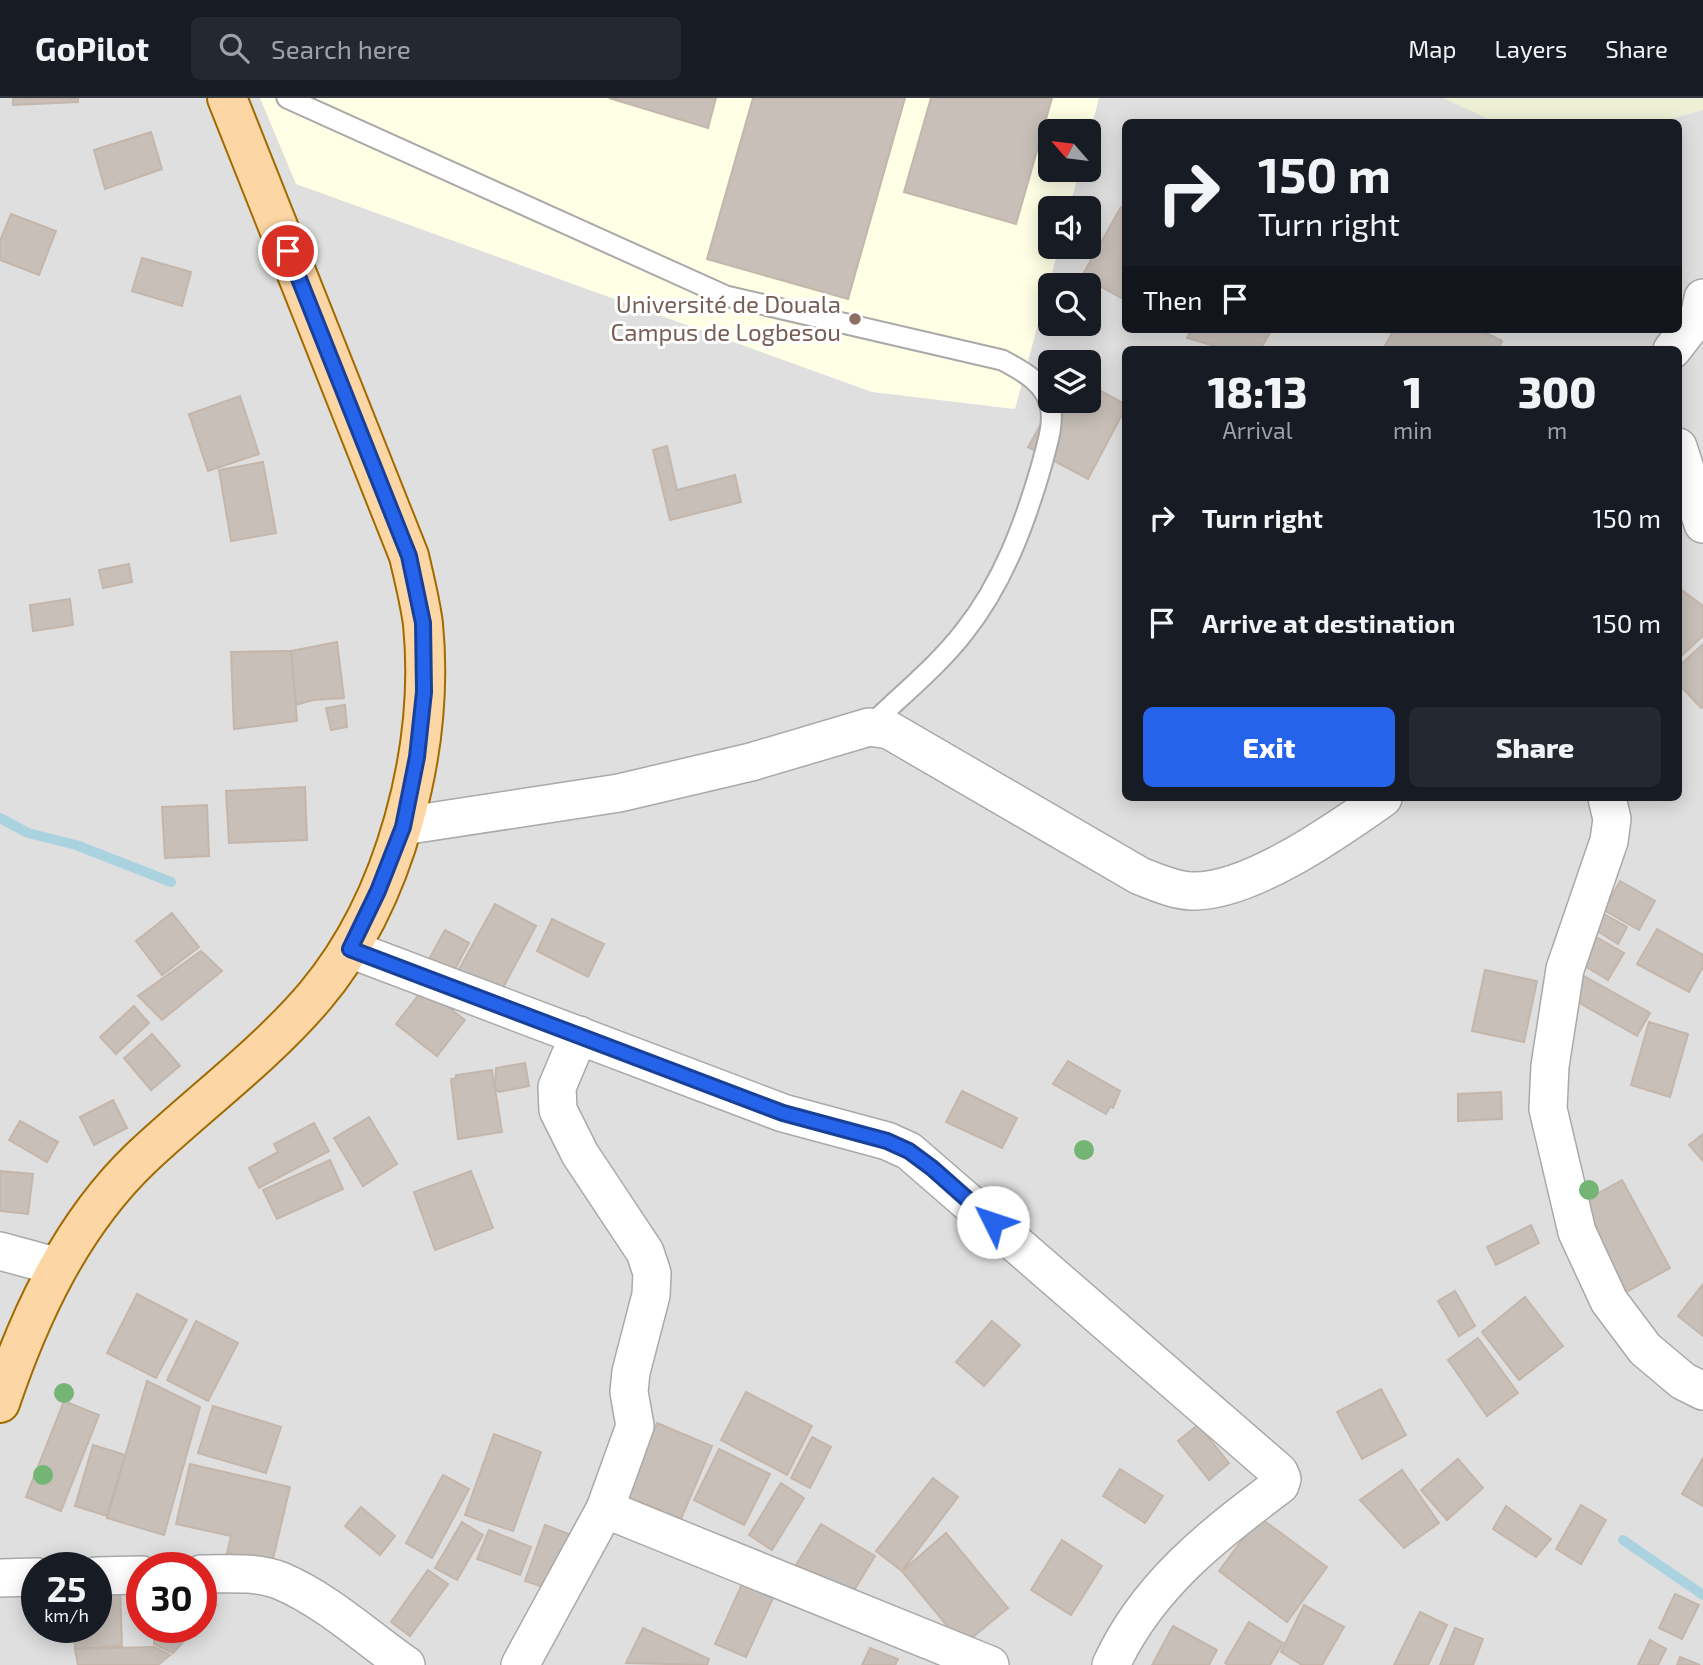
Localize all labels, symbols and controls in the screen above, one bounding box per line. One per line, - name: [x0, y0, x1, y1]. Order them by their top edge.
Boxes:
- search box: [191, 17, 681, 80]
- text: GoPilot: [35, 28, 149, 68]
- icon: search: [215, 29, 253, 67]
- text: Search here: [271, 33, 411, 64]
- text: Map: [1408, 34, 1456, 63]
- text: Layers: [1494, 34, 1567, 63]
- text: Share: [1605, 34, 1668, 63]
- north arrow: [1038, 119, 1101, 182]
- map controls: [1038, 119, 1101, 413]
- text: 150 m: [1258, 144, 1391, 203]
- icon: right: [1143, 147, 1234, 238]
- button: sound: [1038, 196, 1101, 259]
- text: Turn right: [1258, 204, 1400, 242]
- pin: [258, 221, 318, 281]
- icon: arrive: [269, 232, 307, 270]
- button: search: [1038, 273, 1101, 336]
- icon: arrive: [1216, 280, 1254, 318]
- text: Then: [1143, 284, 1202, 315]
- place label: Université de Douala Campus de Logbesou: [611, 289, 841, 346]
- marker: Université de Douala Campus de Logbesou: [847, 311, 863, 327]
- button: layers: [1038, 350, 1101, 413]
- text: 18:13: [1208, 366, 1307, 416]
- text: 1: [1403, 366, 1422, 416]
- text: 300: [1518, 366, 1596, 416]
- text: Arrival: [1223, 416, 1293, 444]
- text: min: [1393, 416, 1432, 444]
- text: m: [1547, 416, 1567, 444]
- icon: right: [1143, 499, 1181, 537]
- text: Turn right: [1202, 502, 1323, 533]
- text: 150 m: [1592, 502, 1661, 533]
- icon: arrive: [1143, 604, 1181, 642]
- text: Arrive at destination: [1202, 607, 1455, 638]
- text: 150 m: [1592, 607, 1661, 638]
- button: Exit: [1143, 707, 1395, 787]
- button: Share: [1409, 707, 1661, 787]
- position arrow: [956, 1185, 1030, 1259]
- speed limit sign: 30: [126, 1552, 217, 1643]
- text: 25: [47, 1567, 86, 1609]
- text: km/h: [44, 1604, 89, 1626]

